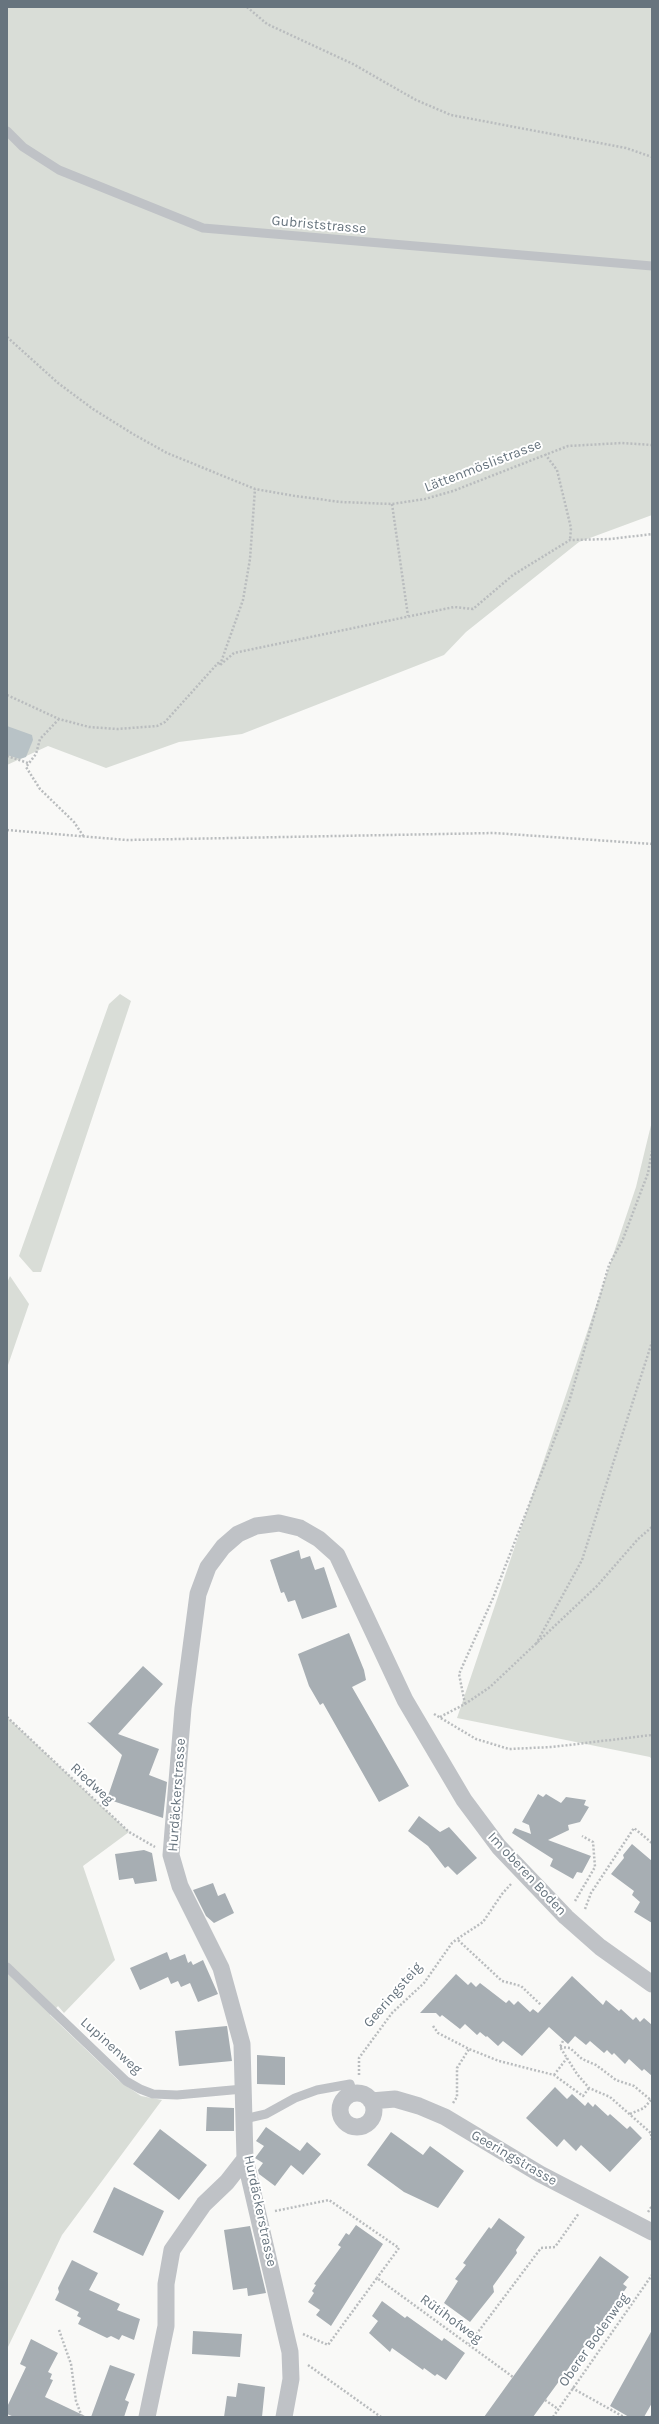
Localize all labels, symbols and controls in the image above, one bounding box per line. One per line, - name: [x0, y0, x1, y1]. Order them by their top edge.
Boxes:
- street label: Gubriststrasse: [271, 212, 367, 238]
- street label: Lättenmöslistrasse: [422, 436, 544, 496]
- street label: Hurdäckerstrasse: [165, 1738, 189, 1852]
- street label: Riedweg: [67, 1760, 117, 1808]
- street label: Im oberen Boden: [484, 1829, 570, 1919]
- street label: Geeringsteig: [360, 1959, 426, 2031]
- street label: Lupinenweg: [77, 2014, 145, 2078]
- street label: Geeringstrasse: [468, 2127, 560, 2189]
- street label: Hurdäckerstrasse: [240, 2154, 280, 2268]
- street label: Oberer Bodenweg: [555, 2290, 633, 2390]
- street label: Rütihofweg: [417, 2291, 485, 2347]

